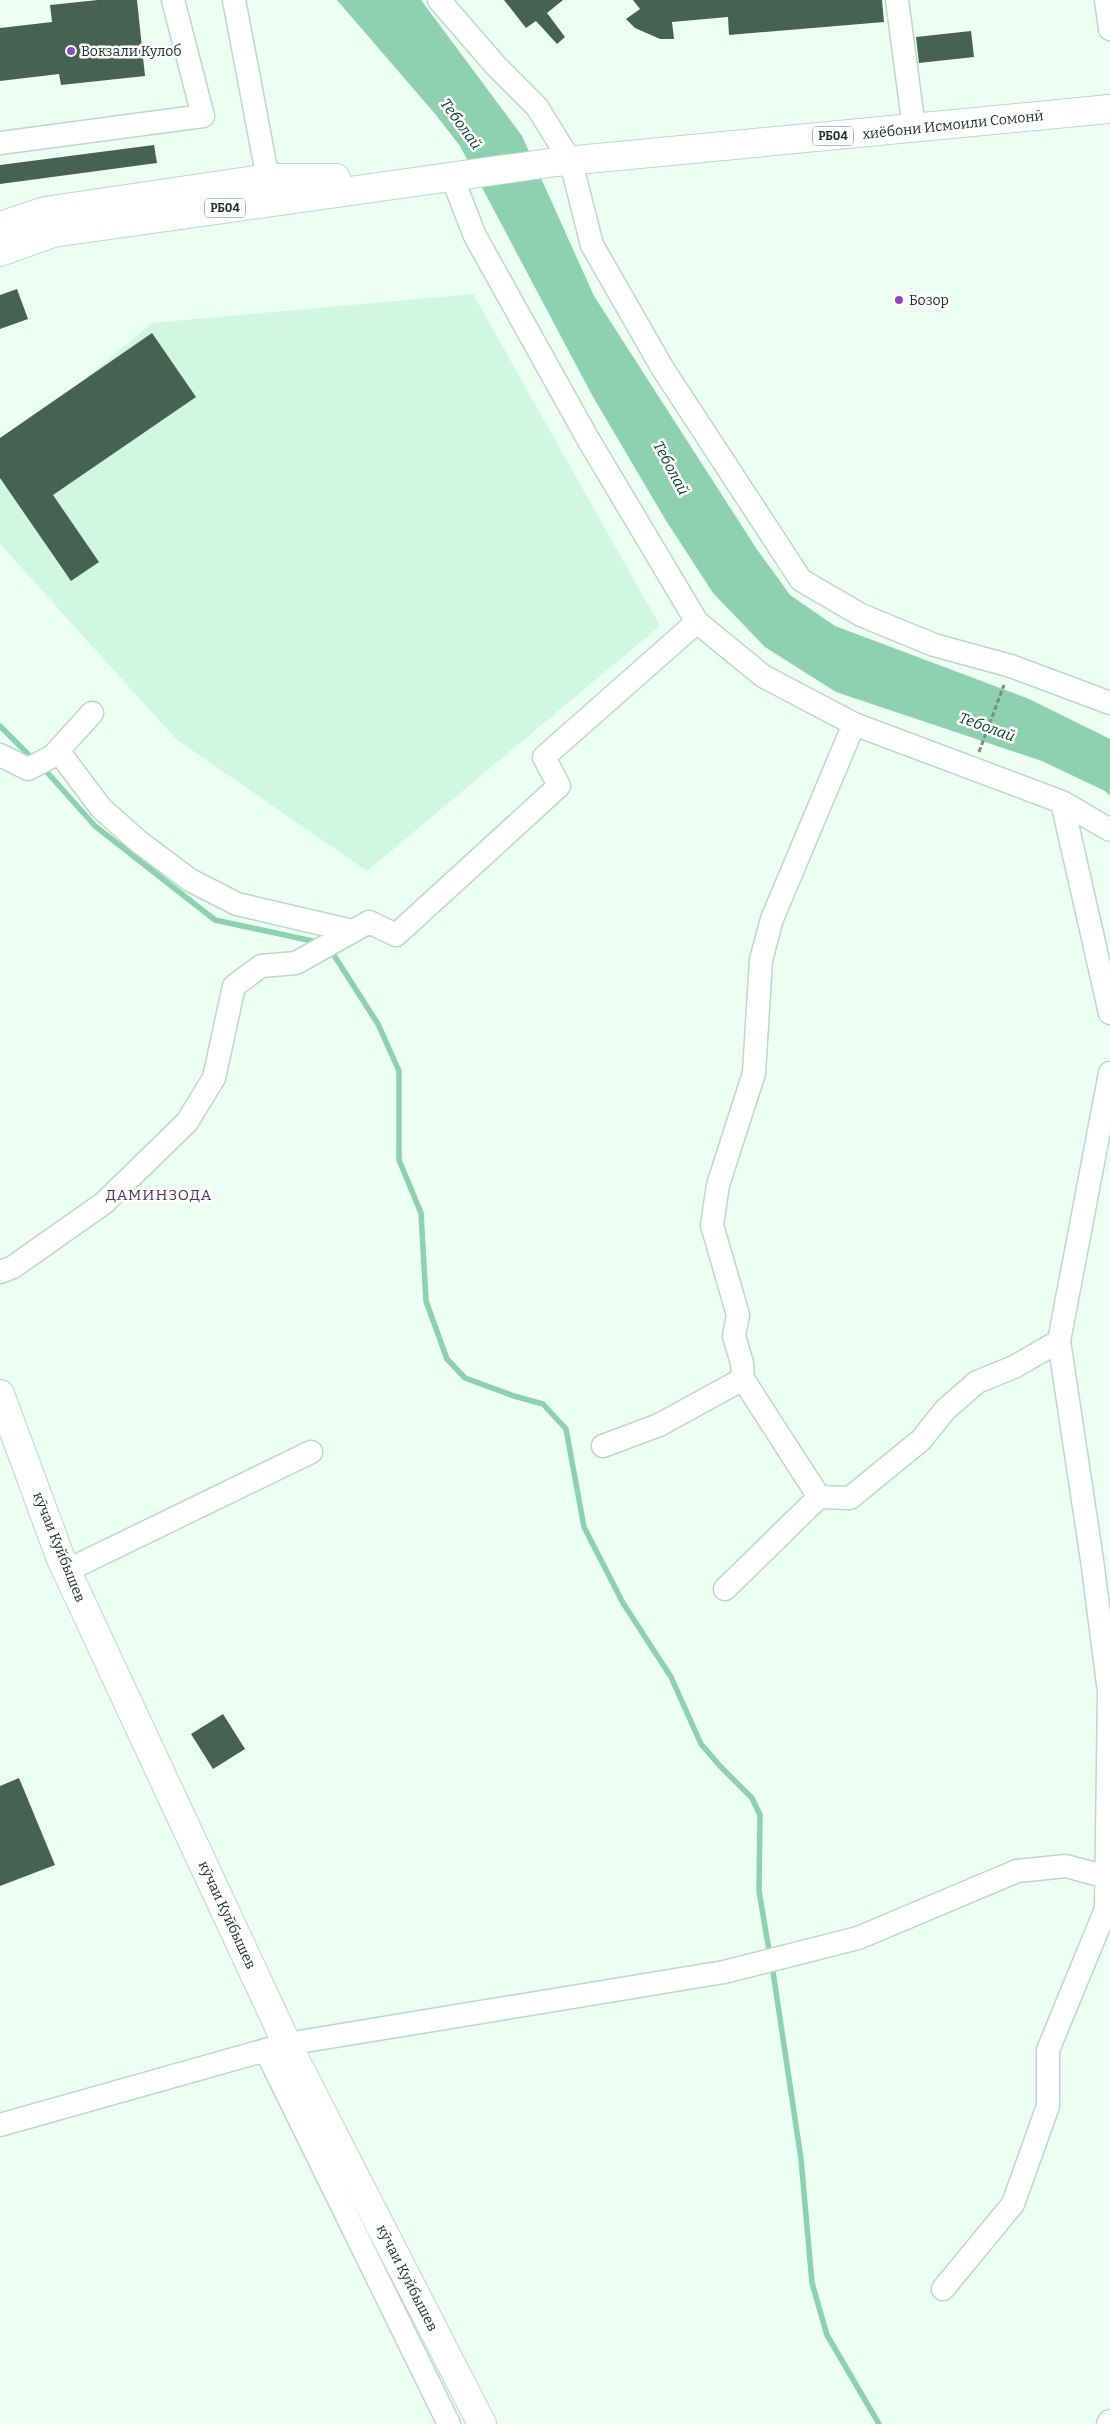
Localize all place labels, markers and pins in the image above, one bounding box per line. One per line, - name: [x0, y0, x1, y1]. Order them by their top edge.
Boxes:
- place label: Вокзали Кулоб: [81, 43, 182, 60]
- marker: Вокзали Кулоб: [65, 45, 77, 57]
- place label: Бозор: [909, 292, 949, 309]
- marker: Бозор: [893, 294, 905, 306]

